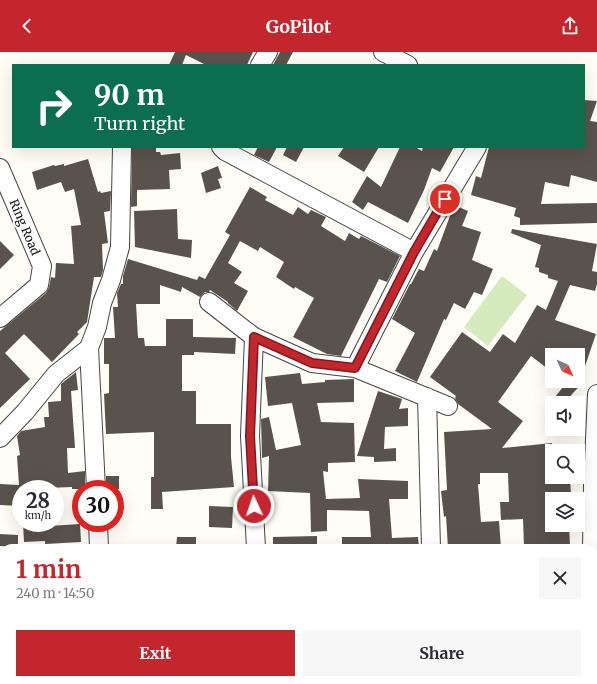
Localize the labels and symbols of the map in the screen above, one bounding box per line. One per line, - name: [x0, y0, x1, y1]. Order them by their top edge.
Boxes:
- pin: [428, 182, 462, 216]
- street label: Ring Road: [7, 197, 43, 257]
- north arrow: [545, 348, 585, 388]
- speed limit sign: 30: [72, 480, 124, 532]
- position arrow: [233, 485, 275, 527]

